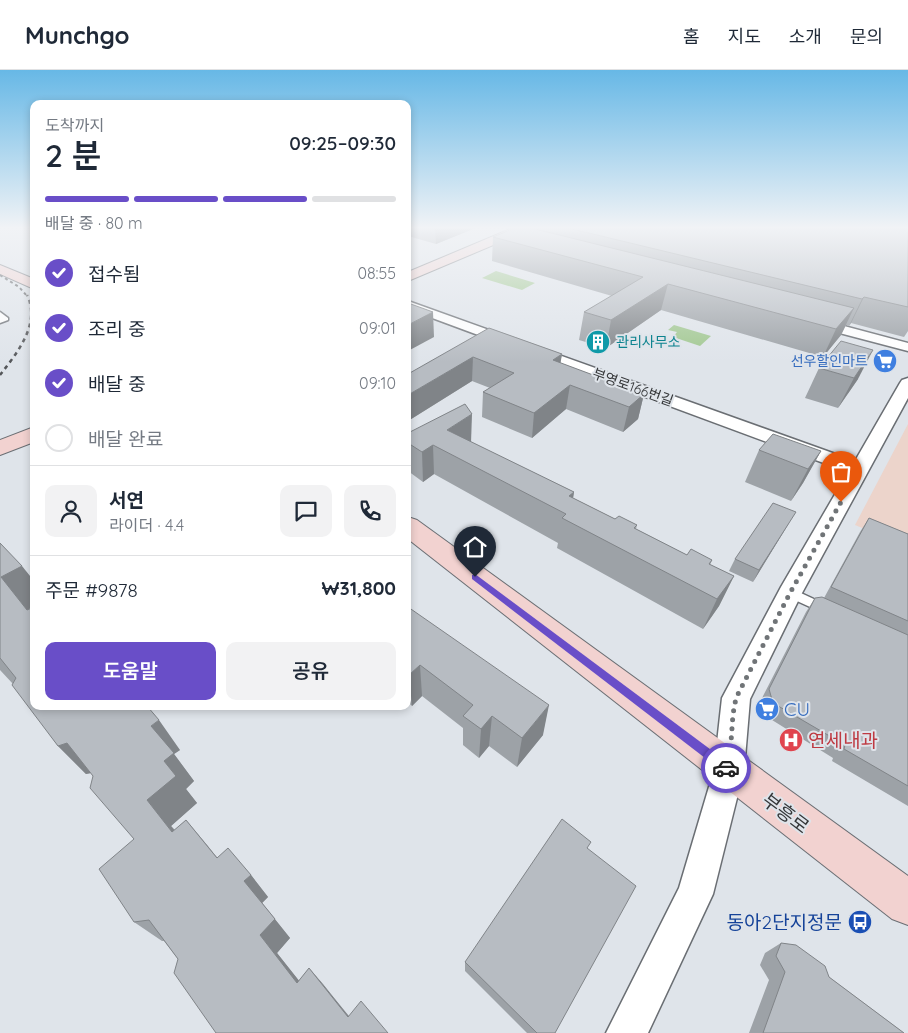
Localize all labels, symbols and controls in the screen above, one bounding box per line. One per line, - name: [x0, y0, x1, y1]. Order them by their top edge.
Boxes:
- text: Munchgo: [25, 20, 129, 50]
- text: 홈: [683, 25, 700, 48]
- text: 지도: [728, 25, 761, 48]
- text: 소개: [789, 25, 822, 48]
- text: 문의: [850, 25, 883, 48]
- text: 도착까지: [45, 115, 104, 135]
- text: 09:25–09:30: [289, 131, 396, 155]
- text: 2 분: [45, 135, 101, 175]
- text: 배달 중 · 80 m: [45, 213, 143, 233]
- icon: check: [45, 259, 73, 287]
- text: 접수됨: [88, 262, 140, 286]
- text: 08:55: [357, 263, 396, 283]
- icon: check: [45, 314, 73, 342]
- text: 조리 중: [88, 317, 146, 341]
- text: 09:01: [359, 318, 396, 338]
- building icon: 관리사무소: [585, 329, 611, 355]
- place label: 관리사무소: [616, 333, 681, 351]
- supermarket icon: 선우할인마트: [872, 348, 898, 374]
- place label: 선우할인마트: [791, 352, 868, 370]
- street label: 부영로166번길: [590, 364, 676, 410]
- icon: check: [45, 369, 73, 397]
- text: 배달 중: [88, 372, 146, 396]
- text: 09:10: [359, 373, 396, 393]
- text: 배달 완료: [88, 427, 163, 451]
- pin: [820, 451, 862, 502]
- icon: bag: [827, 458, 855, 486]
- button: person: [45, 485, 97, 537]
- button: chat: [280, 485, 332, 537]
- button: phone: [344, 485, 396, 537]
- text: 서연: [109, 488, 144, 512]
- text: 라이더 · 4.4: [109, 515, 184, 535]
- pin: [454, 526, 496, 577]
- icon: home: [461, 533, 489, 561]
- text: ₩31,800: [322, 576, 396, 600]
- text: 주문 #9878: [45, 578, 138, 602]
- button: 도움말: [45, 642, 216, 700]
- button: 공유: [226, 642, 396, 700]
- supermarket icon: CU: [754, 696, 780, 722]
- place label: CU: [784, 697, 810, 721]
- hospital icon: 연세내과: [778, 727, 804, 753]
- place label: 연세내과: [808, 728, 878, 752]
- courier: [701, 743, 751, 793]
- icon: car: [712, 754, 740, 782]
- street label: 부흥로: [758, 788, 814, 838]
- bus stop icon: 동아2단지정문: [847, 909, 873, 935]
- place label: 동아2단지정문: [727, 910, 842, 934]

